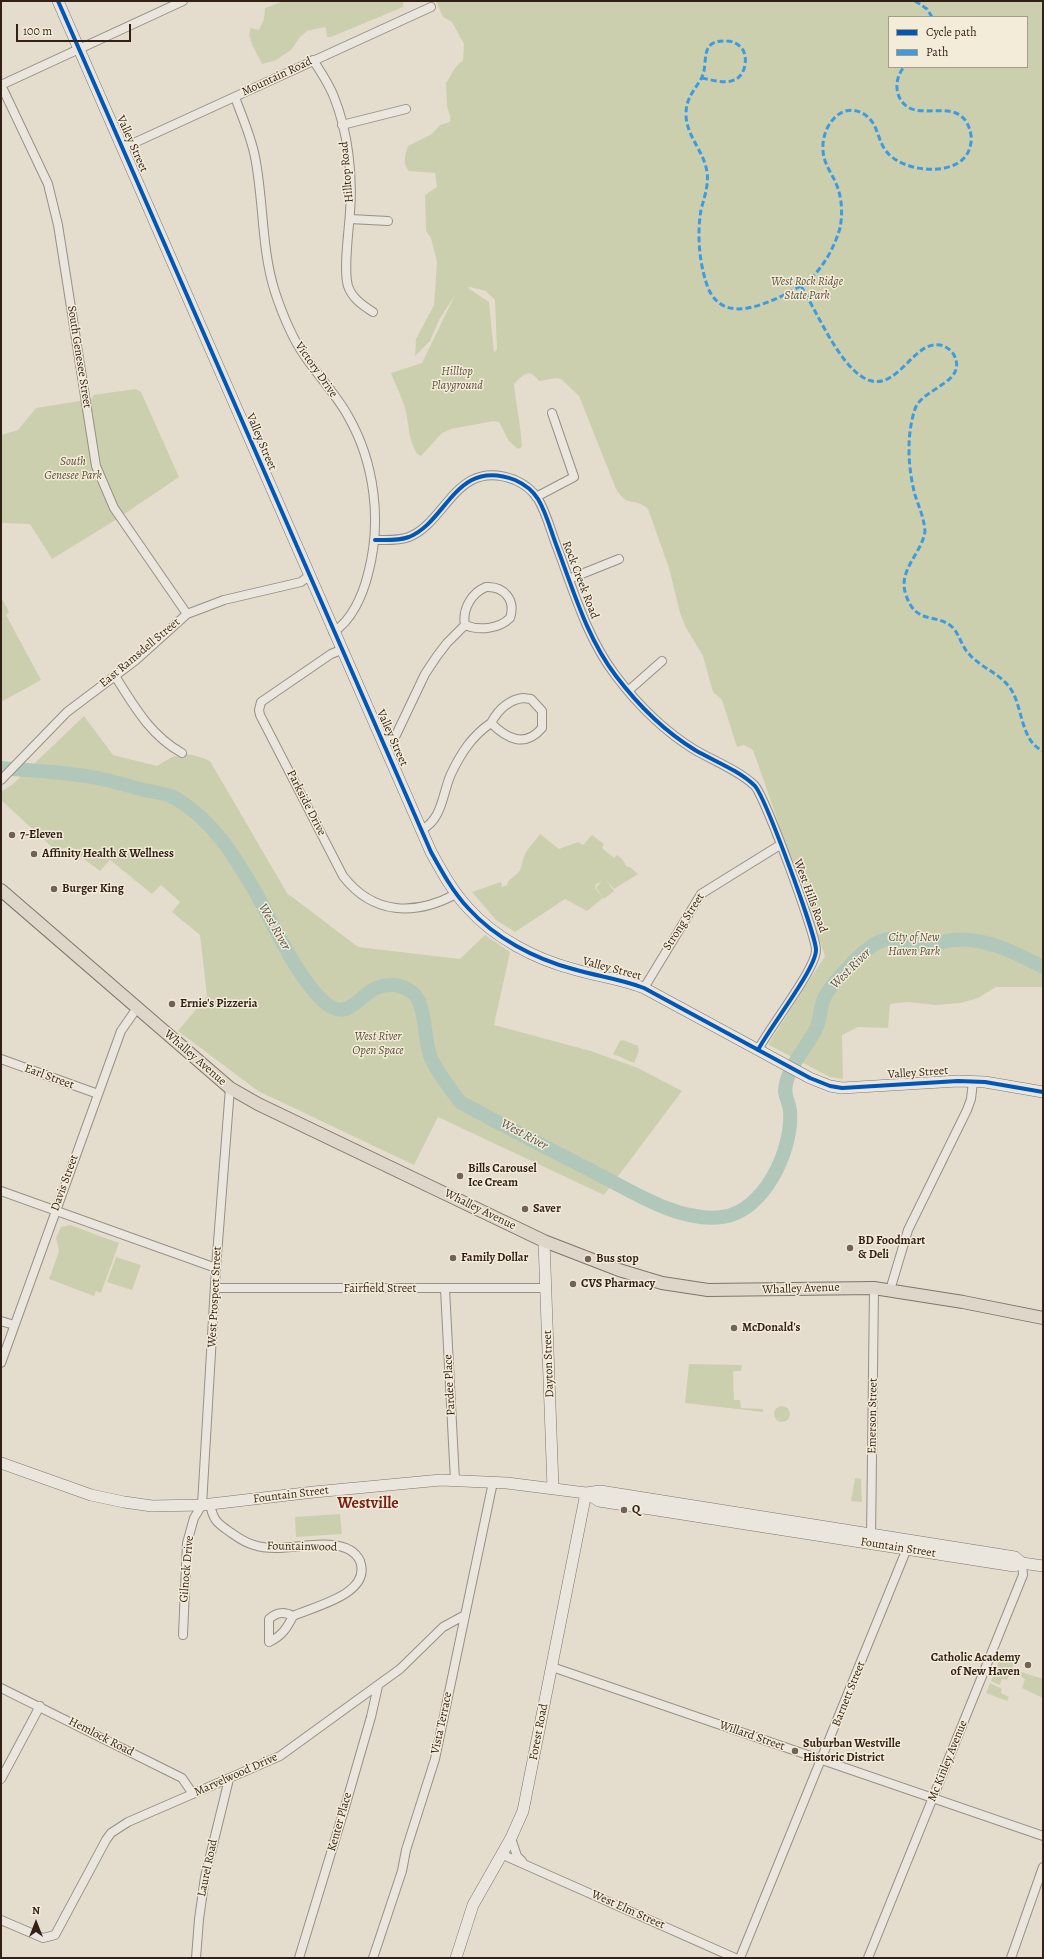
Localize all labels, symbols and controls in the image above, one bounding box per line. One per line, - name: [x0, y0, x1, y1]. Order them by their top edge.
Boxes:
- scale bar: [18, 16, 133, 42]
- legend: [888, 16, 1028, 68]
- text: 100 m: [23, 23, 52, 39]
- text: Cycle path: [926, 24, 977, 40]
- text: Path: [926, 44, 948, 60]
- street label: Mountain Road: [240, 54, 314, 100]
- street label: Valley Street: [113, 113, 151, 175]
- street label: Hilltop Road: [337, 141, 357, 203]
- park label: West Rock Ridge State Park: [771, 275, 843, 303]
- street label: South Genesee Street: [64, 305, 94, 409]
- street label: Victory Drive: [292, 339, 340, 401]
- park label: Hilltop Playground: [431, 365, 483, 393]
- street label: Valley Street: [243, 411, 279, 473]
- park label: South Genesee Park: [44, 455, 102, 483]
- street label: Rock Creek Road: [559, 539, 601, 621]
- street label: East Ramsdell Street: [97, 615, 183, 691]
- street label: Valley Street: [373, 707, 411, 769]
- street label: Parkside Drive: [283, 768, 329, 838]
- place label: 7-Eleven: [20, 828, 63, 842]
- marker: 7-Eleven: [7, 830, 17, 840]
- place label: Affinity Health & Wellness: [42, 847, 174, 861]
- marker: Affinity Health & Wellness: [29, 849, 39, 859]
- street label: West Hills Road: [790, 857, 830, 935]
- place label: Burger King: [62, 882, 124, 896]
- marker: Burger King: [49, 884, 59, 894]
- street label: Strong Street: [660, 891, 708, 953]
- water label: West River: [255, 901, 293, 953]
- park label: City of New Haven Park: [888, 931, 940, 959]
- water label: West River: [827, 945, 875, 993]
- street label: Valley Street: [581, 954, 643, 984]
- place label: Ernie's Pizzeria: [180, 997, 257, 1011]
- marker: Ernie's Pizzeria: [167, 999, 177, 1009]
- street label: Whalley Avenue: [161, 1027, 229, 1089]
- park label: West River Open Space: [352, 1030, 404, 1058]
- street label: Earl Street: [22, 1061, 76, 1093]
- street label: Valley Street: [887, 1064, 949, 1082]
- water label: West River: [498, 1116, 550, 1154]
- street label: Davis Street: [48, 1153, 82, 1213]
- place label: Bills Carousel Ice Cream: [468, 1162, 537, 1190]
- marker: Bills Carousel Ice Cream: [455, 1171, 465, 1181]
- street label: Whalley Avenue: [442, 1186, 518, 1234]
- place label: Saver: [533, 1202, 561, 1216]
- marker: Saver: [520, 1204, 530, 1214]
- place label: BD Foodmart & Deli: [858, 1234, 925, 1262]
- marker: BD Foodmart & Deli: [845, 1243, 855, 1253]
- street label: West Prospect Street: [205, 1246, 225, 1348]
- place label: Family Dollar: [461, 1251, 529, 1265]
- place label: Bus stop: [596, 1252, 639, 1266]
- marker: Family Dollar: [448, 1253, 458, 1263]
- marker: Bus stop: [583, 1254, 593, 1264]
- place label: CVS Pharmacy: [581, 1277, 655, 1291]
- marker: CVS Pharmacy: [568, 1279, 578, 1289]
- street label: Whalley Avenue: [762, 1280, 840, 1298]
- street label: Fairfield Street: [344, 1282, 416, 1296]
- place label: McDonald's: [742, 1321, 800, 1335]
- marker: McDonald's: [729, 1323, 739, 1333]
- street label: Dayton Street: [541, 1330, 557, 1398]
- street label: Pardee Place: [441, 1354, 459, 1416]
- street label: Emerson Street: [865, 1378, 881, 1454]
- street label: Fountain Street: [252, 1483, 330, 1507]
- district label: Westville: [337, 1494, 399, 1514]
- place label: Q: [632, 1503, 640, 1517]
- marker: Q: [619, 1505, 629, 1515]
- street label: Gilnock Drive: [177, 1535, 197, 1603]
- street label: Fountain Street: [859, 1535, 937, 1561]
- street label: Fountainwood: [267, 1539, 337, 1555]
- place label: Catholic Academy of New Haven: [931, 1651, 1020, 1679]
- street label: Barnett Street: [829, 1659, 869, 1729]
- marker: Catholic Academy of New Haven: [1023, 1660, 1033, 1670]
- street label: Vista Terrace: [428, 1691, 456, 1755]
- street label: Forest Road: [526, 1702, 552, 1762]
- street label: Hemlock Road: [66, 1714, 136, 1760]
- street label: Willard Street: [717, 1718, 787, 1754]
- street label: Mc Kinley Avenue: [925, 1718, 971, 1804]
- place label: Suburban Westville Historic District: [803, 1737, 900, 1765]
- marker: Suburban Westville Historic District: [790, 1746, 800, 1756]
- street label: Marvelwood Drive: [192, 1750, 280, 1800]
- street label: Kenter Place: [325, 1791, 355, 1853]
- street label: Laurel Road: [195, 1838, 221, 1898]
- street label: West Elm Street: [589, 1887, 667, 1933]
- north arrow: [16, 1903, 56, 1943]
- text: N: [32, 1903, 40, 1918]

